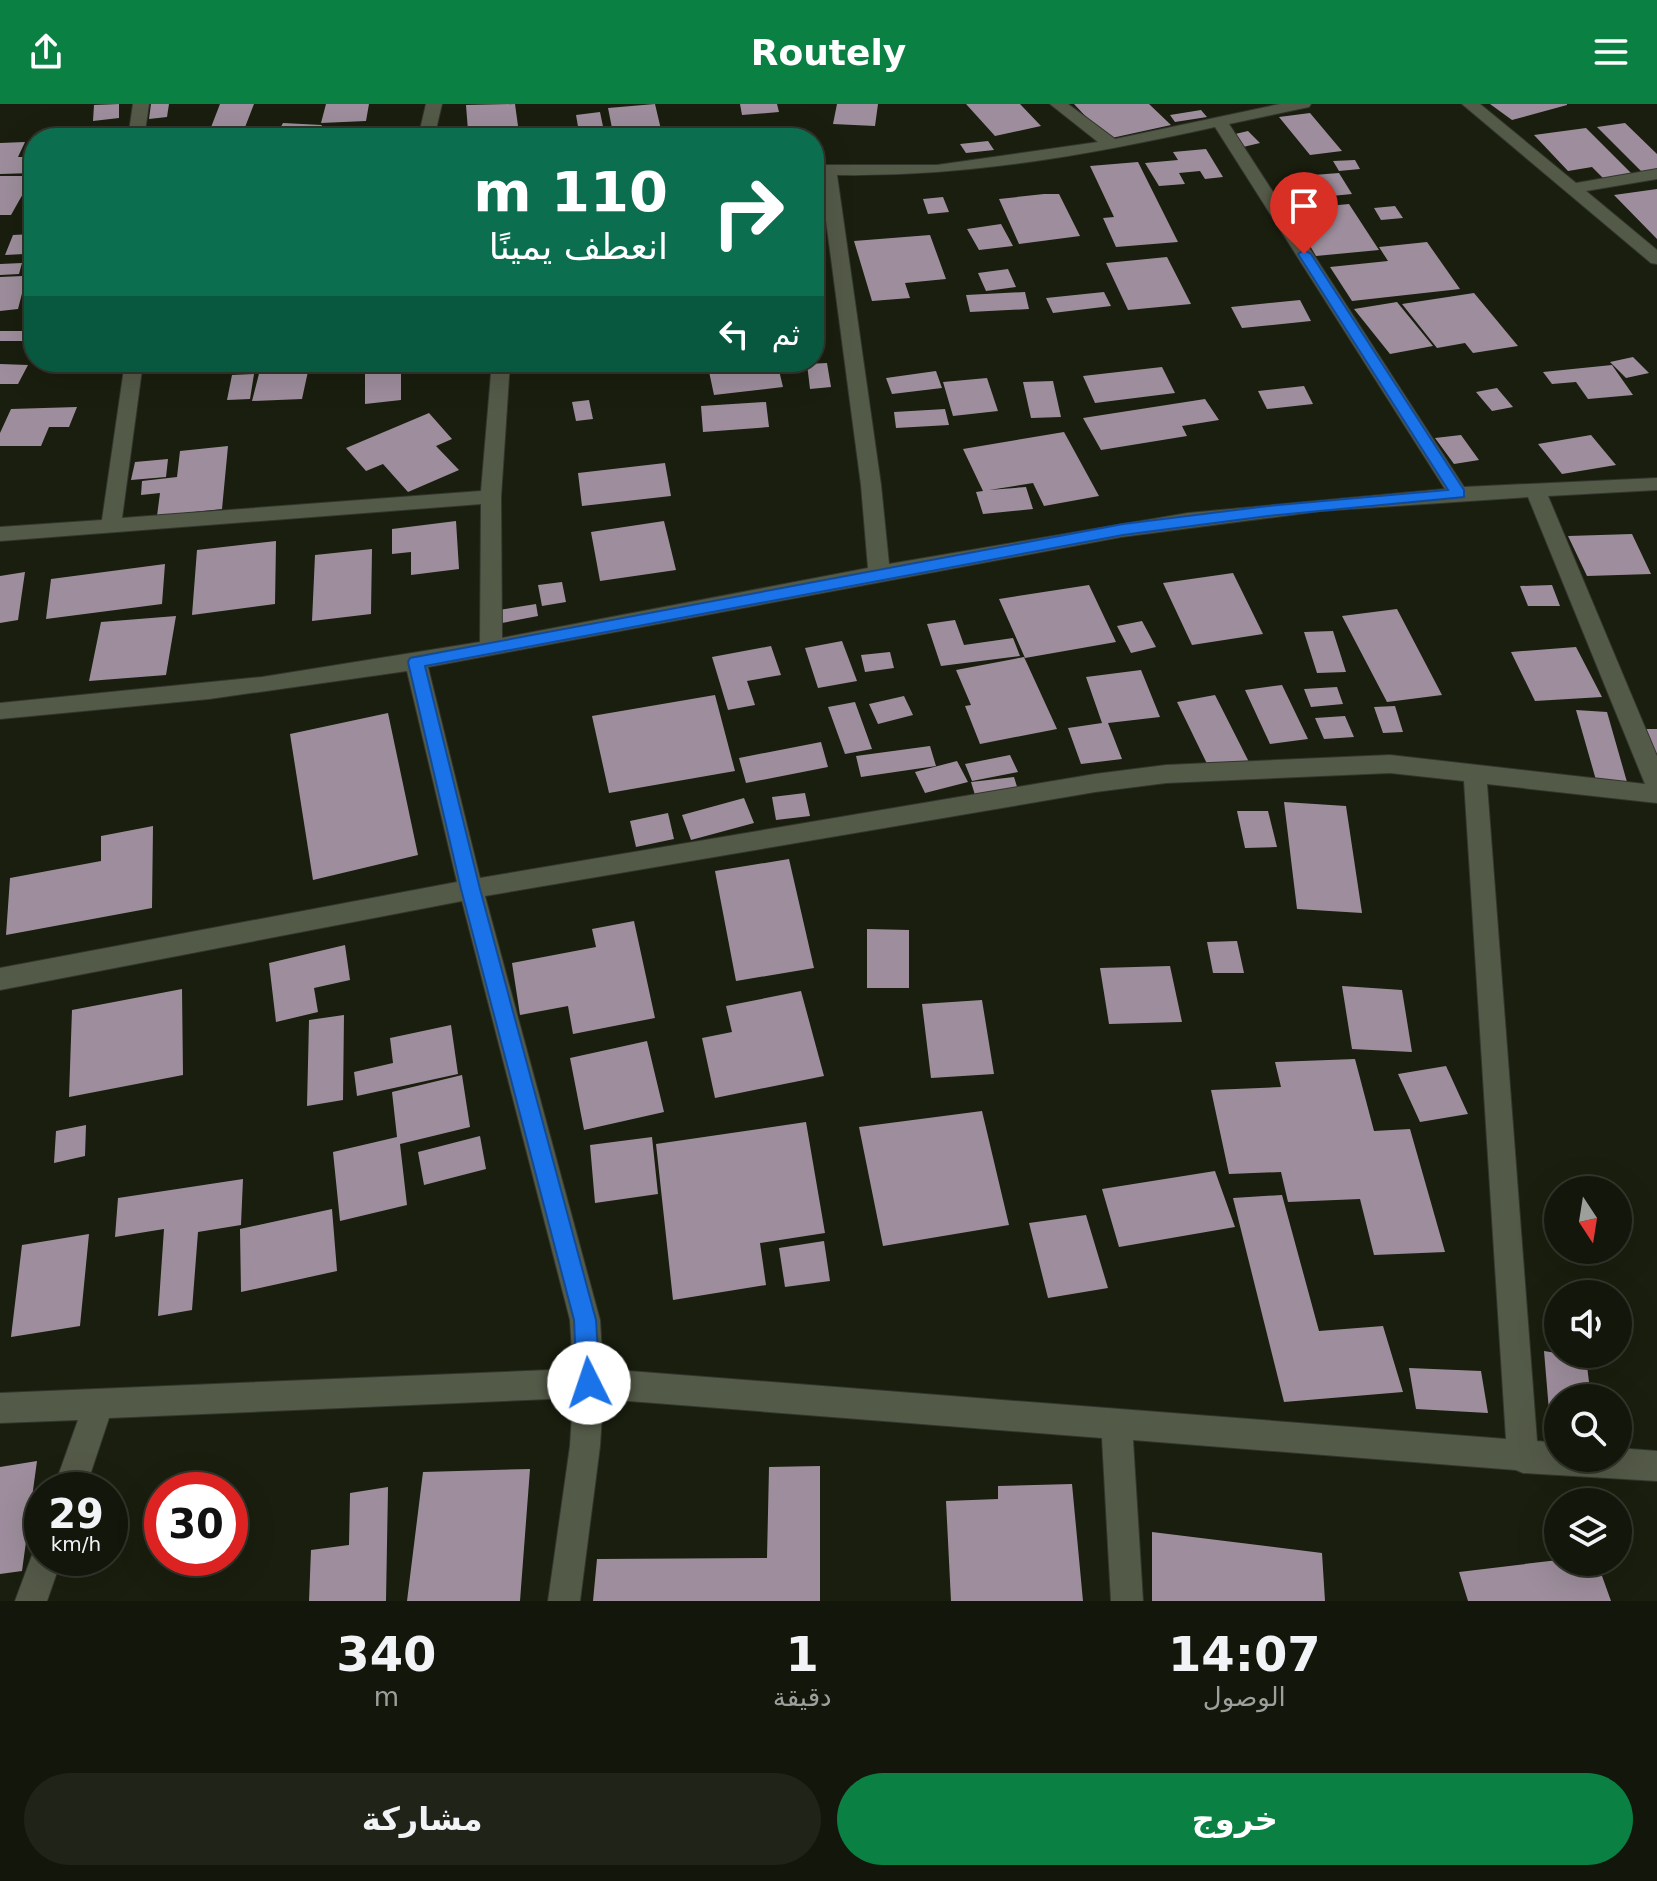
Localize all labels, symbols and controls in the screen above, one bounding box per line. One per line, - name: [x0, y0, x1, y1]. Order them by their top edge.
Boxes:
- icon: share: [24, 30, 68, 74]
- icon: menu: [1589, 30, 1633, 74]
- text: Routely: [751, 32, 906, 73]
- text: 110 m: [473, 159, 668, 224]
- icon: right: [696, 160, 800, 264]
- pin: [1270, 172, 1338, 254]
- icon: arrive: [1282, 184, 1326, 228]
- text: انعطف يمينًا: [489, 226, 668, 267]
- icon: left: [712, 312, 756, 356]
- text: ثم: [772, 317, 800, 352]
- north arrow: [1544, 1176, 1632, 1264]
- map controls: [1544, 1176, 1632, 1576]
- button: sound: [1544, 1280, 1632, 1368]
- position arrow: [547, 1341, 631, 1425]
- button: search: [1544, 1384, 1632, 1472]
- speed limit sign: 30: [144, 1472, 248, 1576]
- button: layers: [1544, 1488, 1632, 1576]
- text: 29: [48, 1491, 104, 1537]
- text: km/h: [51, 1532, 101, 1556]
- text: 340: [336, 1626, 437, 1682]
- text: 1: [786, 1626, 819, 1682]
- text: 14:07: [1168, 1626, 1321, 1682]
- text: m: [374, 1682, 399, 1712]
- text: دقيقة: [773, 1682, 832, 1712]
- text: الوصول: [1203, 1682, 1286, 1712]
- button: مشاركة: [24, 1773, 821, 1865]
- button: خروج: [837, 1773, 1633, 1865]

